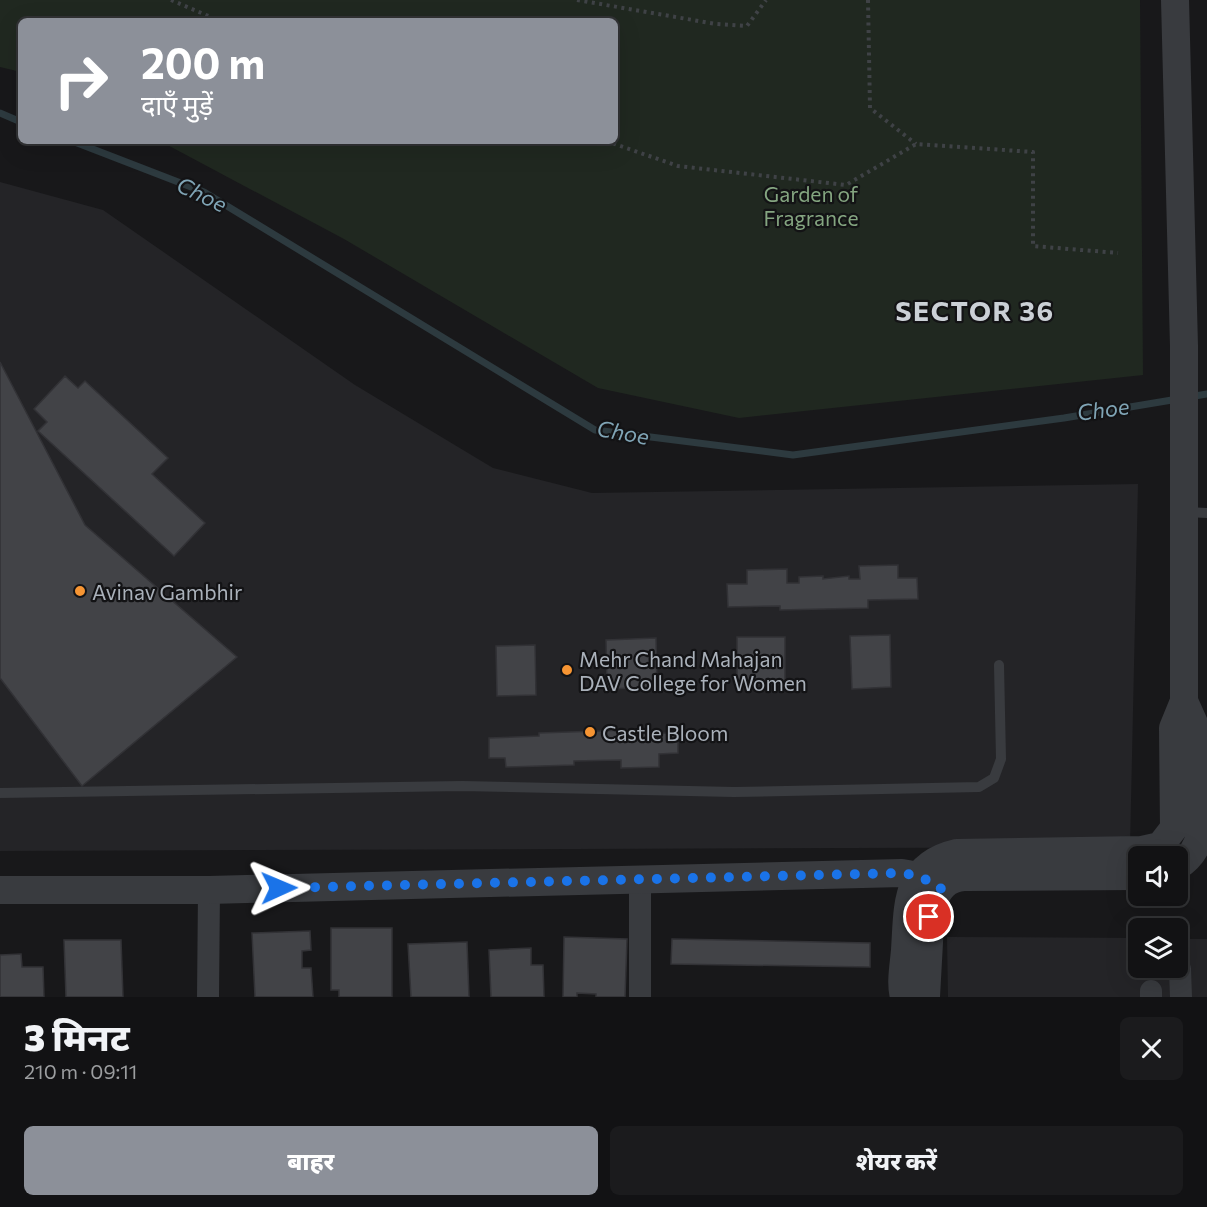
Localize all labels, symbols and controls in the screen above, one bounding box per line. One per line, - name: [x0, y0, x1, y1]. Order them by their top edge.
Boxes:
- text: 200 m: [141, 36, 265, 88]
- icon: right: [42, 42, 120, 120]
- text: दाएँ मुड़ें: [141, 88, 213, 121]
- water label: Choe: [173, 170, 232, 218]
- park label: Garden of Fragrance: [764, 181, 859, 230]
- district label: SECTOR 36: [895, 294, 1055, 327]
- water label: Choe: [1075, 392, 1131, 426]
- water label: Choe: [595, 414, 652, 450]
- place label: Avinav Gambhir: [92, 579, 242, 604]
- marker: Avinav Gambhir: [73, 584, 87, 598]
- place label: Mehr Chand Mahajan DAV College for Women: [579, 646, 807, 695]
- marker: Mehr Chand Mahajan DAV College for Women: [560, 663, 574, 677]
- place label: Castle Bloom: [602, 720, 728, 745]
- marker: Castle Bloom: [583, 725, 597, 739]
- map controls: [1128, 846, 1188, 978]
- button: sound: [1128, 846, 1188, 906]
- position arrow: [247, 856, 311, 920]
- pin: [903, 891, 954, 942]
- icon: arrive: [912, 900, 945, 933]
- button: layers: [1128, 918, 1188, 978]
- text: 3 मिनट: [24, 1014, 130, 1058]
- button: close: [1120, 1017, 1183, 1080]
- text: 210 m · 09:11: [24, 1059, 137, 1083]
- button: बाहर: [24, 1126, 598, 1195]
- button: शेयर करें: [610, 1126, 1183, 1195]

